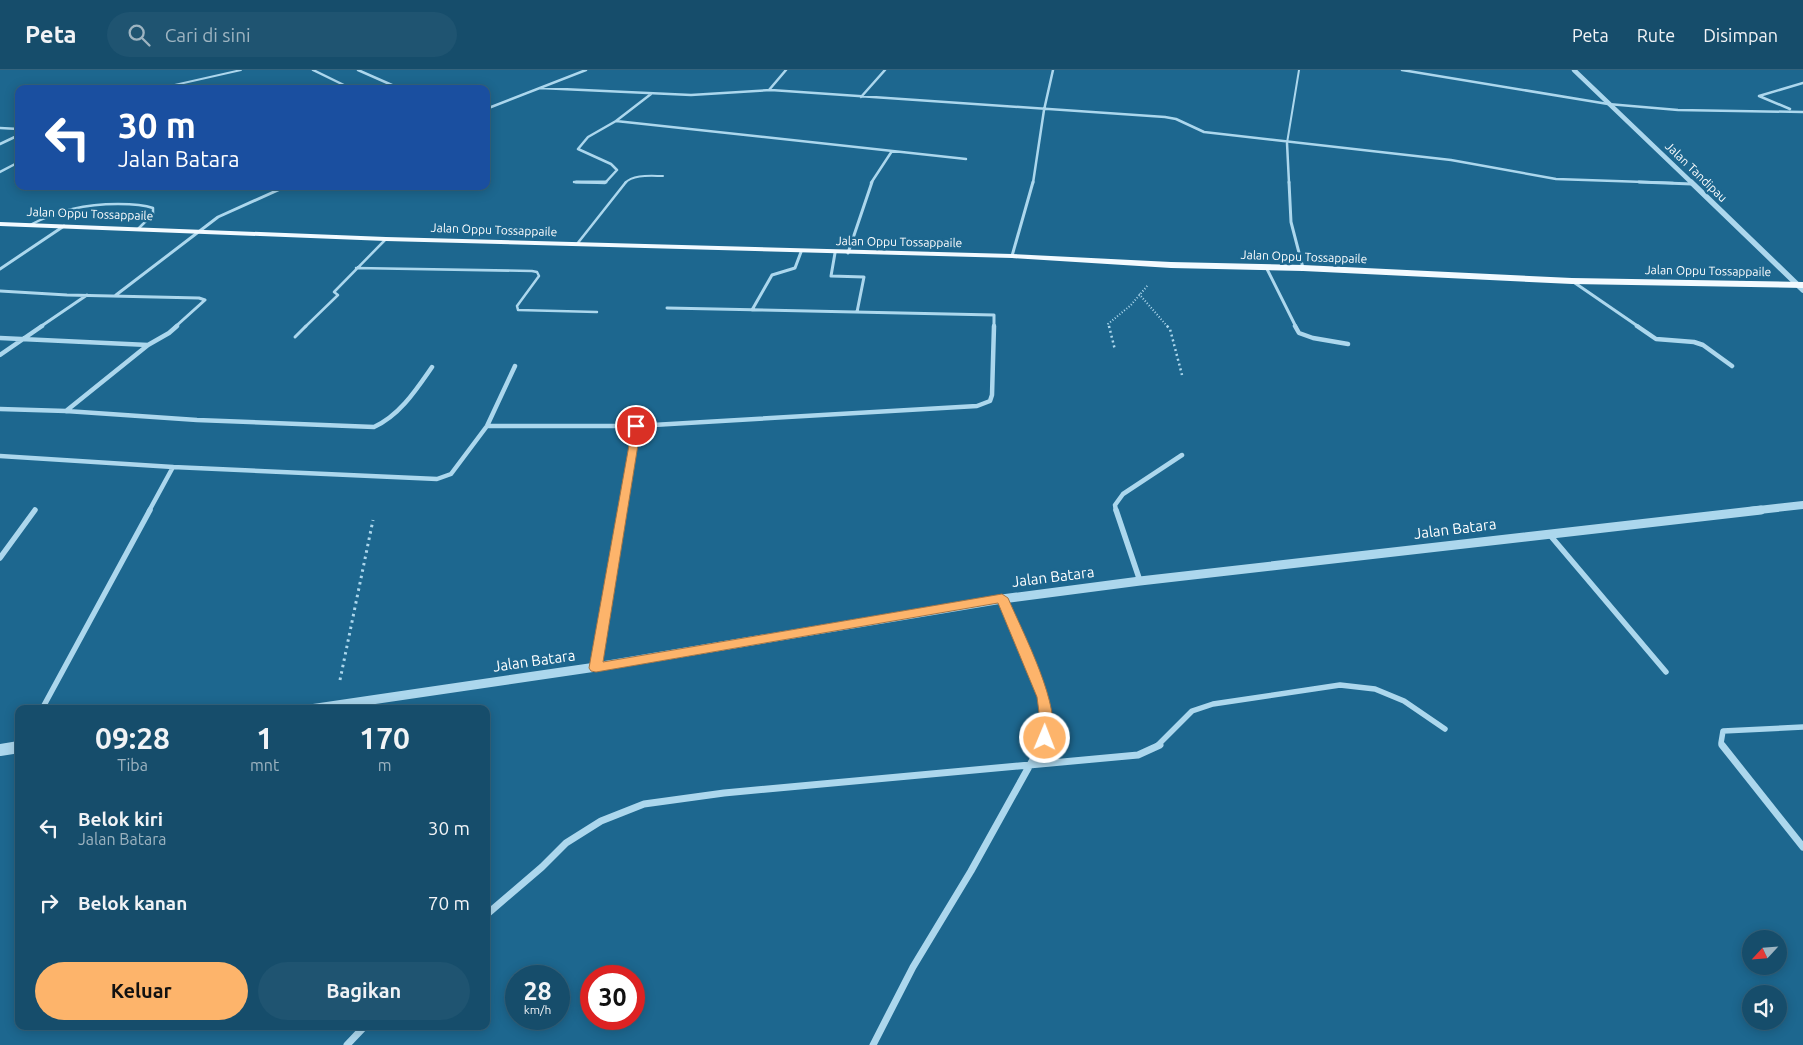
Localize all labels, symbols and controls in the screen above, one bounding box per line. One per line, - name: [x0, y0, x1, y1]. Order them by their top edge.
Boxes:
- search box: [107, 12, 457, 57]
- text: Peta: [25, 21, 77, 48]
- icon: search: [125, 21, 153, 49]
- text: Cari di sini: [165, 24, 251, 46]
- text: Peta: [1572, 25, 1609, 45]
- text: Rute: [1637, 25, 1675, 45]
- text: Disimpan: [1703, 25, 1778, 45]
- icon: left: [35, 105, 100, 170]
- text: 30 m: [118, 105, 196, 145]
- street label: Jalan Tandipau: [1663, 139, 1730, 204]
- text: Jalan Batara: [118, 146, 240, 171]
- street label: Jalan Oppu Tossappaile: [27, 205, 153, 222]
- street label: Jalan Oppu Tossappaile: [431, 221, 557, 238]
- street label: Jalan Oppu Tossappaile: [836, 234, 962, 249]
- street label: Jalan Oppu Tossappaile: [1241, 248, 1367, 265]
- street label: Jalan Oppu Tossappaile: [1645, 263, 1771, 278]
- pin: [615, 405, 657, 447]
- icon: arrive: [622, 412, 650, 440]
- street label: Jalan Batara: [1413, 515, 1497, 542]
- street label: Jalan Batara: [1011, 563, 1095, 590]
- street label: Jalan Batara: [492, 646, 576, 675]
- position arrow: [1018, 711, 1070, 763]
- text: 09:28: [95, 721, 170, 755]
- text: 1: [256, 721, 273, 755]
- text: 170: [359, 721, 410, 755]
- text: Tiba: [117, 756, 148, 774]
- text: mnt: [250, 756, 279, 774]
- text: m: [378, 756, 392, 774]
- text: Belok kiri: [78, 808, 163, 830]
- icon: left: [35, 814, 63, 842]
- text: 30 m: [428, 817, 470, 839]
- text: Jalan Batara: [78, 830, 166, 848]
- icon: right: [35, 889, 63, 917]
- text: Belok kanan: [78, 892, 187, 914]
- text: 70 m: [428, 892, 470, 914]
- north arrow: [1742, 930, 1788, 975]
- map controls: [1742, 930, 1787, 1030]
- button: Keluar: [35, 962, 248, 1020]
- button: Bagikan: [258, 962, 470, 1020]
- speed limit sign: 30: [580, 965, 645, 1030]
- text: 28: [523, 977, 552, 1005]
- button: sound: [1742, 985, 1787, 1030]
- text: km/h: [524, 1003, 551, 1016]

